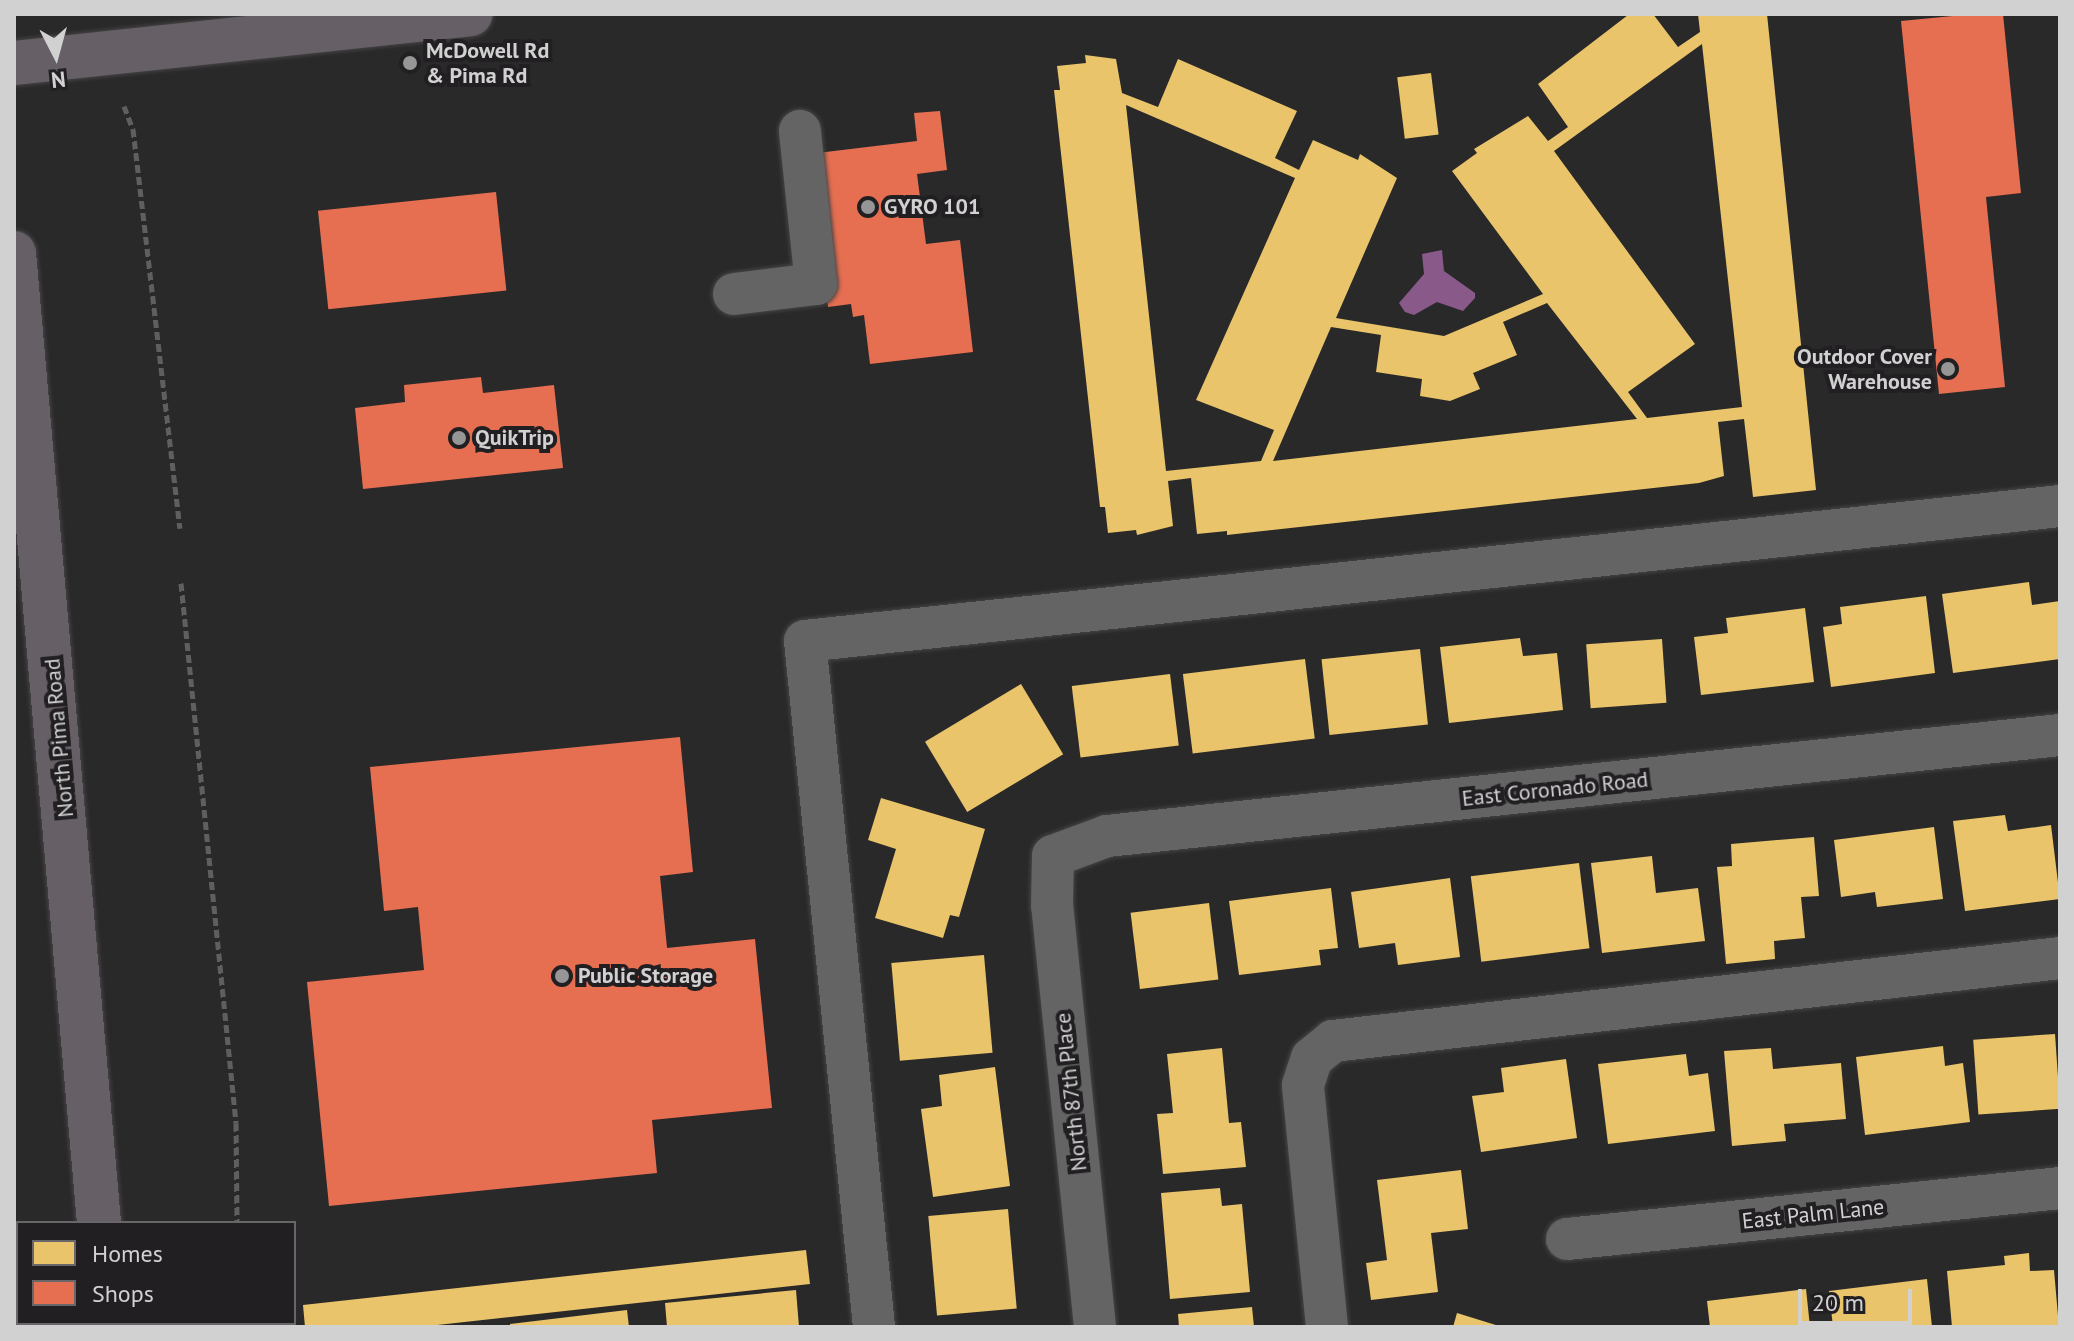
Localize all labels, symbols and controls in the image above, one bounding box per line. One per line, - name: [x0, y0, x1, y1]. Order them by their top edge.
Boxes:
- north arrow: [16, 16, 96, 96]
- place label: McDowell Rd & Pima Rd: [426, 37, 549, 88]
- marker: McDowell Rd & Pima Rd: [401, 54, 419, 72]
- text: N: [50, 65, 67, 95]
- place label: GYRO 101: [884, 194, 981, 220]
- marker: GYRO 101: [859, 198, 877, 216]
- place label: Outdoor Cover Warehouse: [1797, 343, 1932, 394]
- marker: Outdoor Cover Warehouse: [1939, 360, 1957, 378]
- place label: QuikTrip: [475, 425, 554, 451]
- marker: QuikTrip: [450, 429, 468, 447]
- street label: North Pima Road: [39, 657, 79, 819]
- street label: East Coronado Road: [1461, 766, 1649, 812]
- place label: Public Storage: [578, 963, 714, 989]
- marker: Public Storage: [553, 967, 571, 985]
- street label: North 87th Place: [1050, 1011, 1092, 1173]
- street label: East Palm Lane: [1741, 1193, 1885, 1235]
- legend: [16, 1221, 296, 1325]
- text: Homes: [92, 1238, 163, 1269]
- scale bar: [1802, 1273, 1916, 1323]
- text: Shops: [92, 1278, 154, 1309]
- text: 20 m: [1812, 1287, 1864, 1318]

